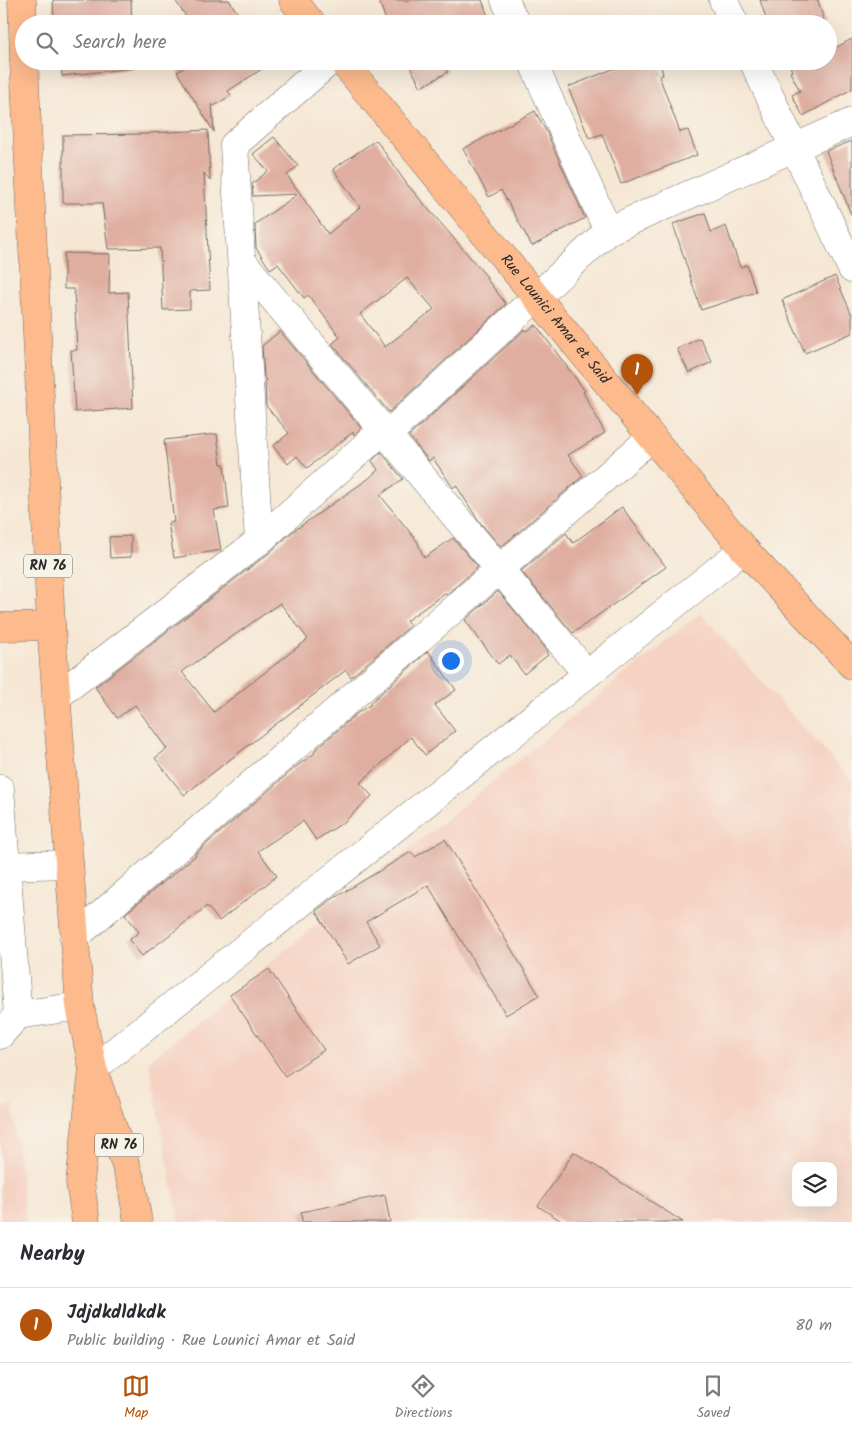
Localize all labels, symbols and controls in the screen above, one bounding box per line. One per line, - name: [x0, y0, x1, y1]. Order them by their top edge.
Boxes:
- search box: [15, 15, 837, 70]
- text: Search here: [73, 28, 167, 58]
- icon: search: [33, 29, 61, 57]
- street label: Rue Lounici Amar et Said: [494, 249, 616, 390]
- pin: 1: [621, 354, 653, 395]
- road number: RN 76: [24, 554, 72, 578]
- your location: [438, 648, 464, 674]
- road number: RN 76: [95, 1134, 143, 1156]
- map controls: [792, 1162, 837, 1207]
- button: layers: [792, 1162, 837, 1207]
- text: Nearby: [20, 1238, 85, 1271]
- text: Jdjdkdldkdk: [67, 1298, 166, 1328]
- text: 1: [34, 1313, 38, 1338]
- text: 80 m: [795, 1313, 832, 1338]
- text: Public building · Rue Lounici Amar et Said: [67, 1328, 355, 1353]
- tab: Map: [122, 1372, 150, 1424]
- tab: Directions: [394, 1372, 452, 1424]
- tab: Saved: [697, 1372, 730, 1424]

